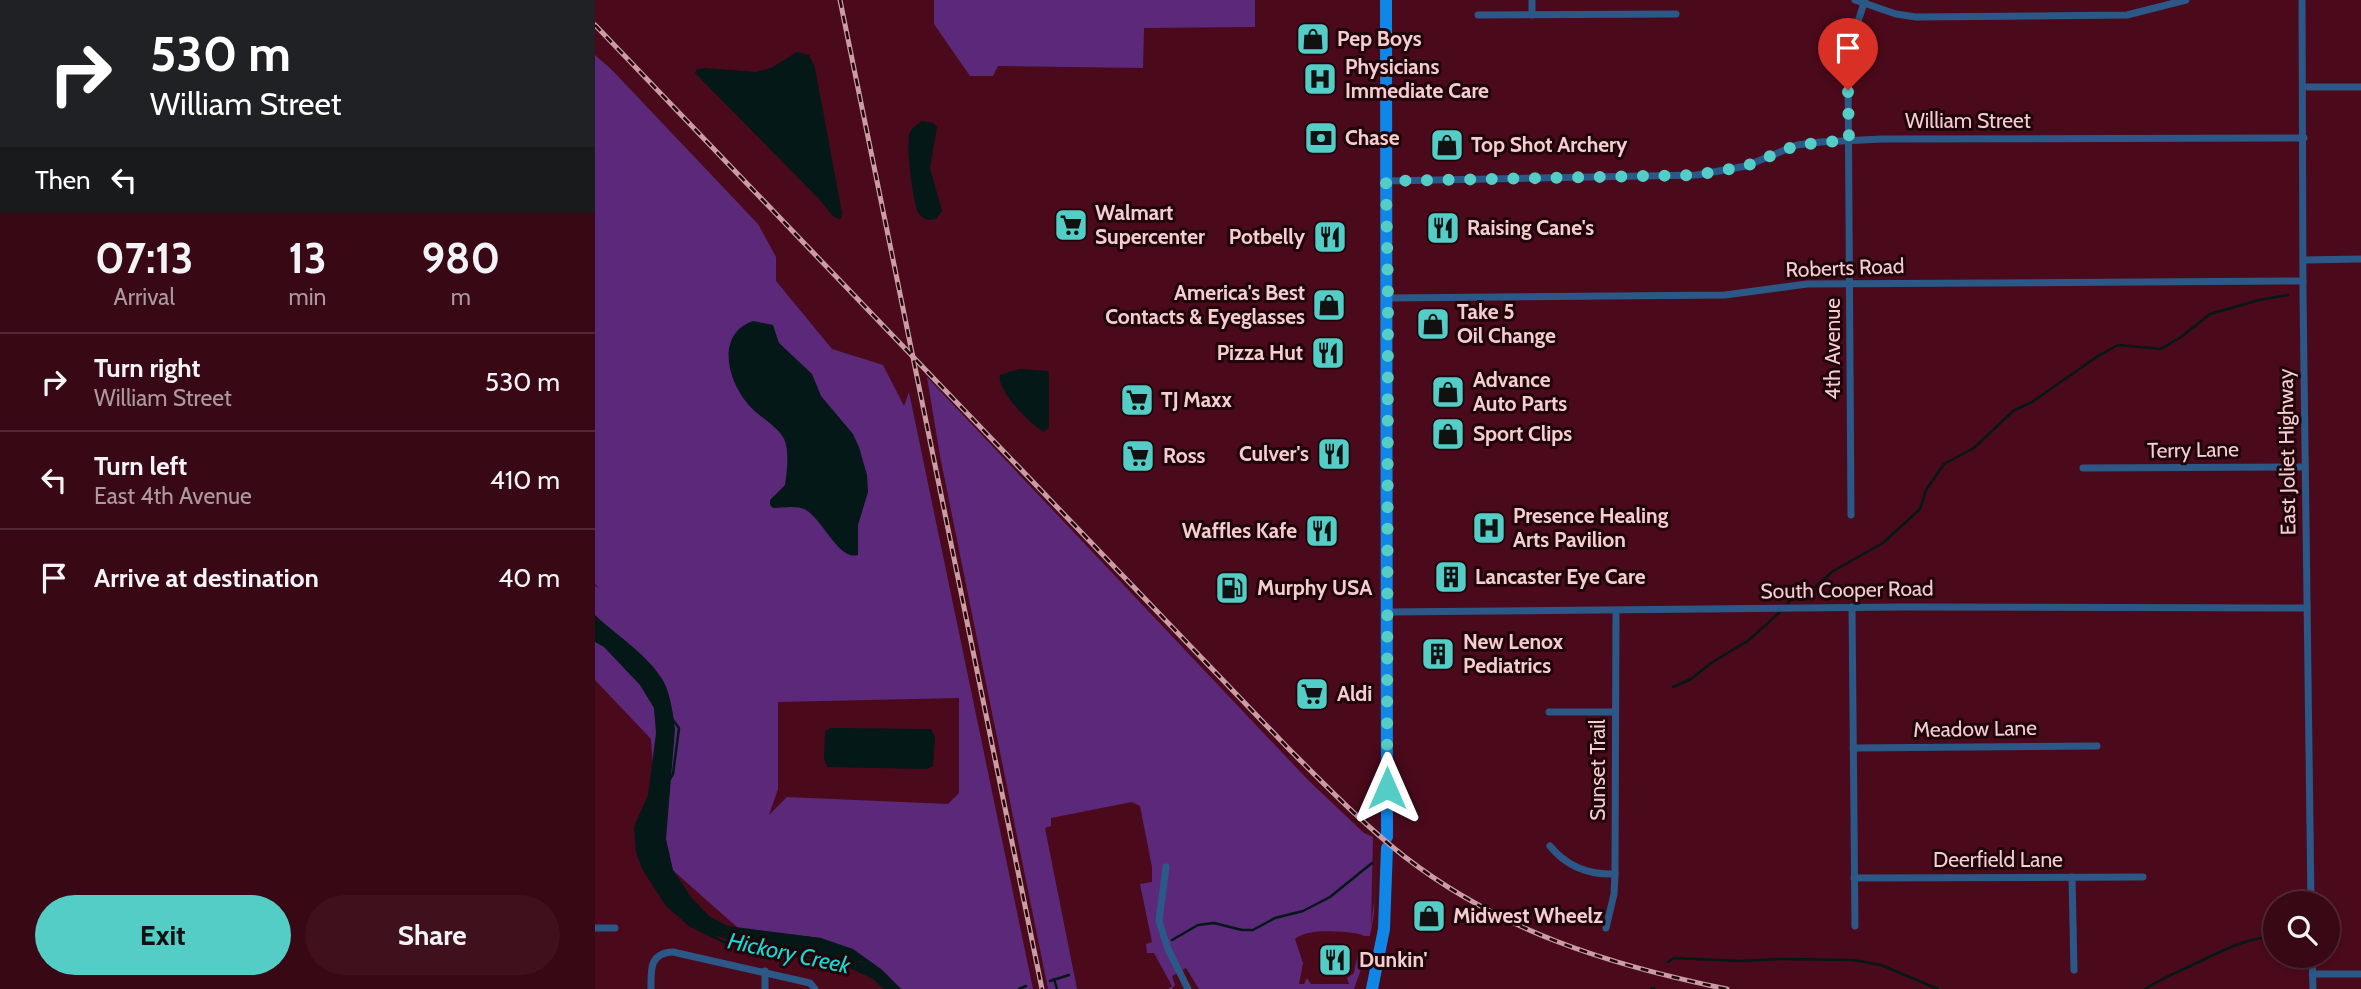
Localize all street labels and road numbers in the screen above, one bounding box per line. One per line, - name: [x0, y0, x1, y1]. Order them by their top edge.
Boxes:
- street label: William Street: [1905, 108, 2031, 133]
- street label: Roberts Road: [1785, 253, 1905, 282]
- street label: 4th Avenue: [1820, 298, 1845, 400]
- street label: East Joliet Highway: [2273, 368, 2300, 536]
- street label: Terry Lane: [2147, 436, 2239, 463]
- street label: South Cooper Road: [1760, 575, 1934, 604]
- street label: Meadow Lane: [1913, 715, 2037, 742]
- street label: Sunset Trail: [1585, 719, 1610, 821]
- street label: Deerfield Lane: [1933, 847, 2063, 872]

